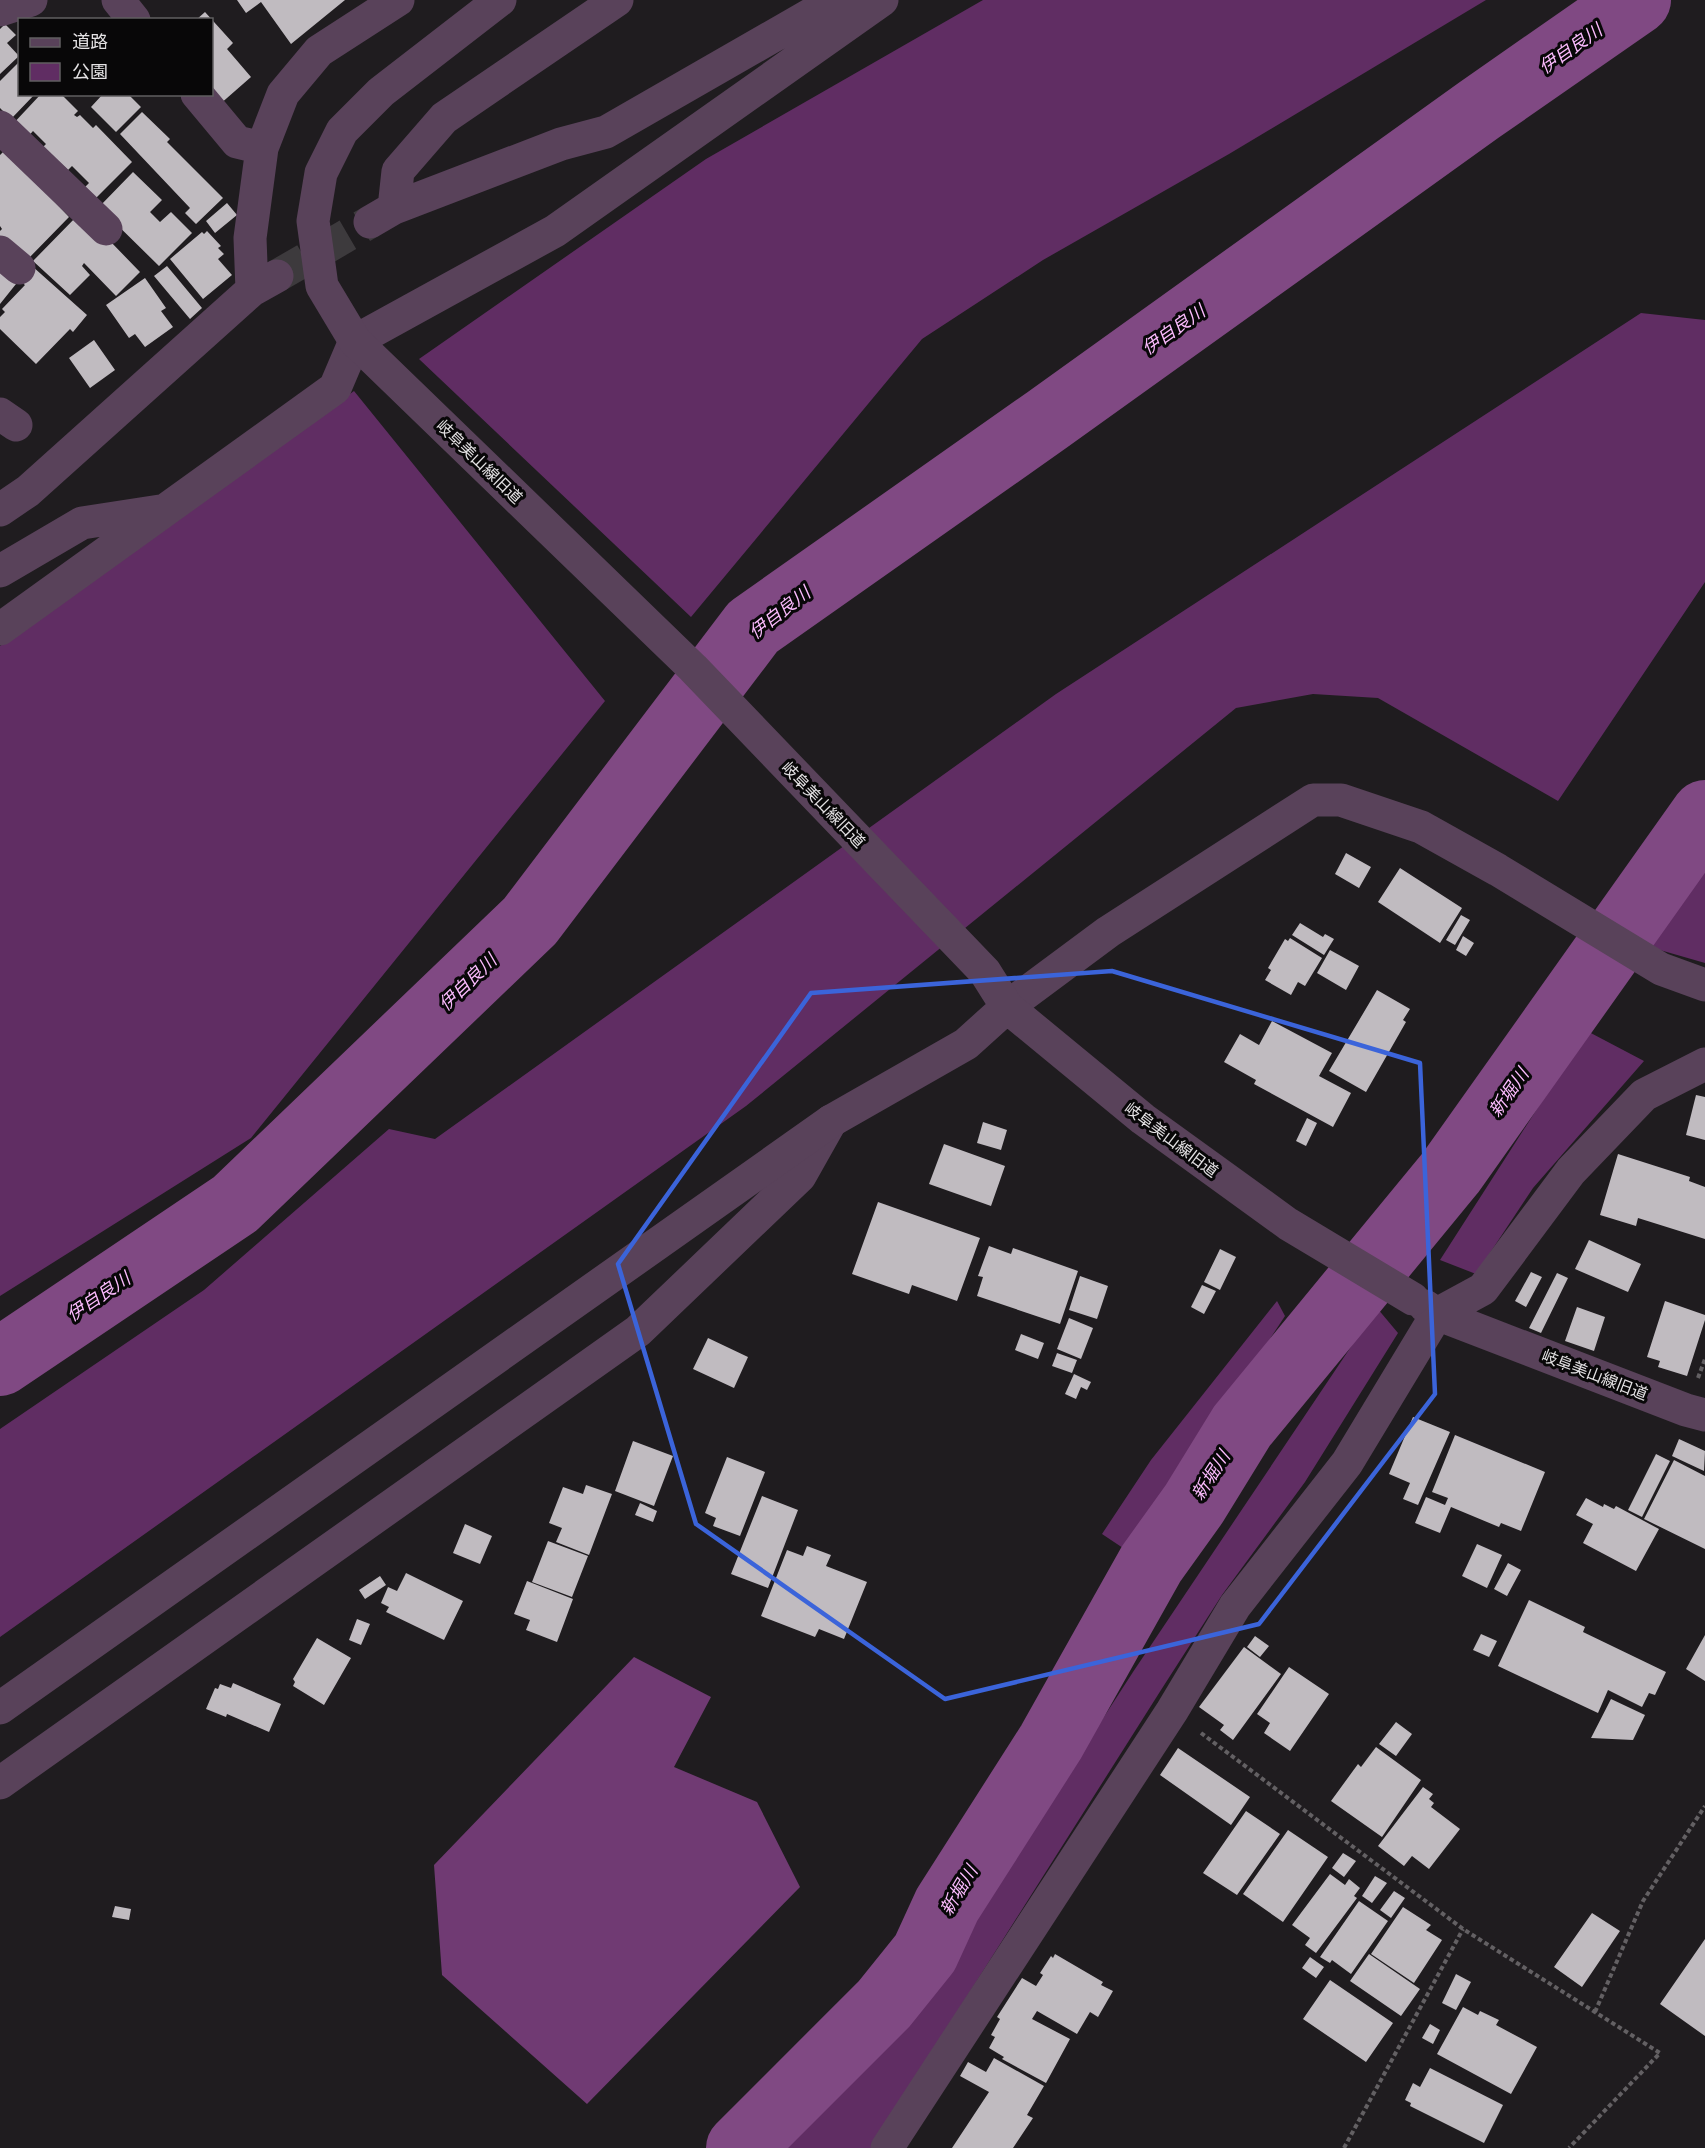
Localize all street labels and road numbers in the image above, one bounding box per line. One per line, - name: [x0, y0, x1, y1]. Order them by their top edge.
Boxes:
- street label: 岐阜美山線旧道: [433, 415, 527, 507]
- street label: 岐阜美山線旧道: [778, 757, 870, 851]
- street label: 岐阜美山線旧道: [1122, 1098, 1222, 1180]
- street label: 岐阜美山線旧道: [1539, 1345, 1651, 1403]

